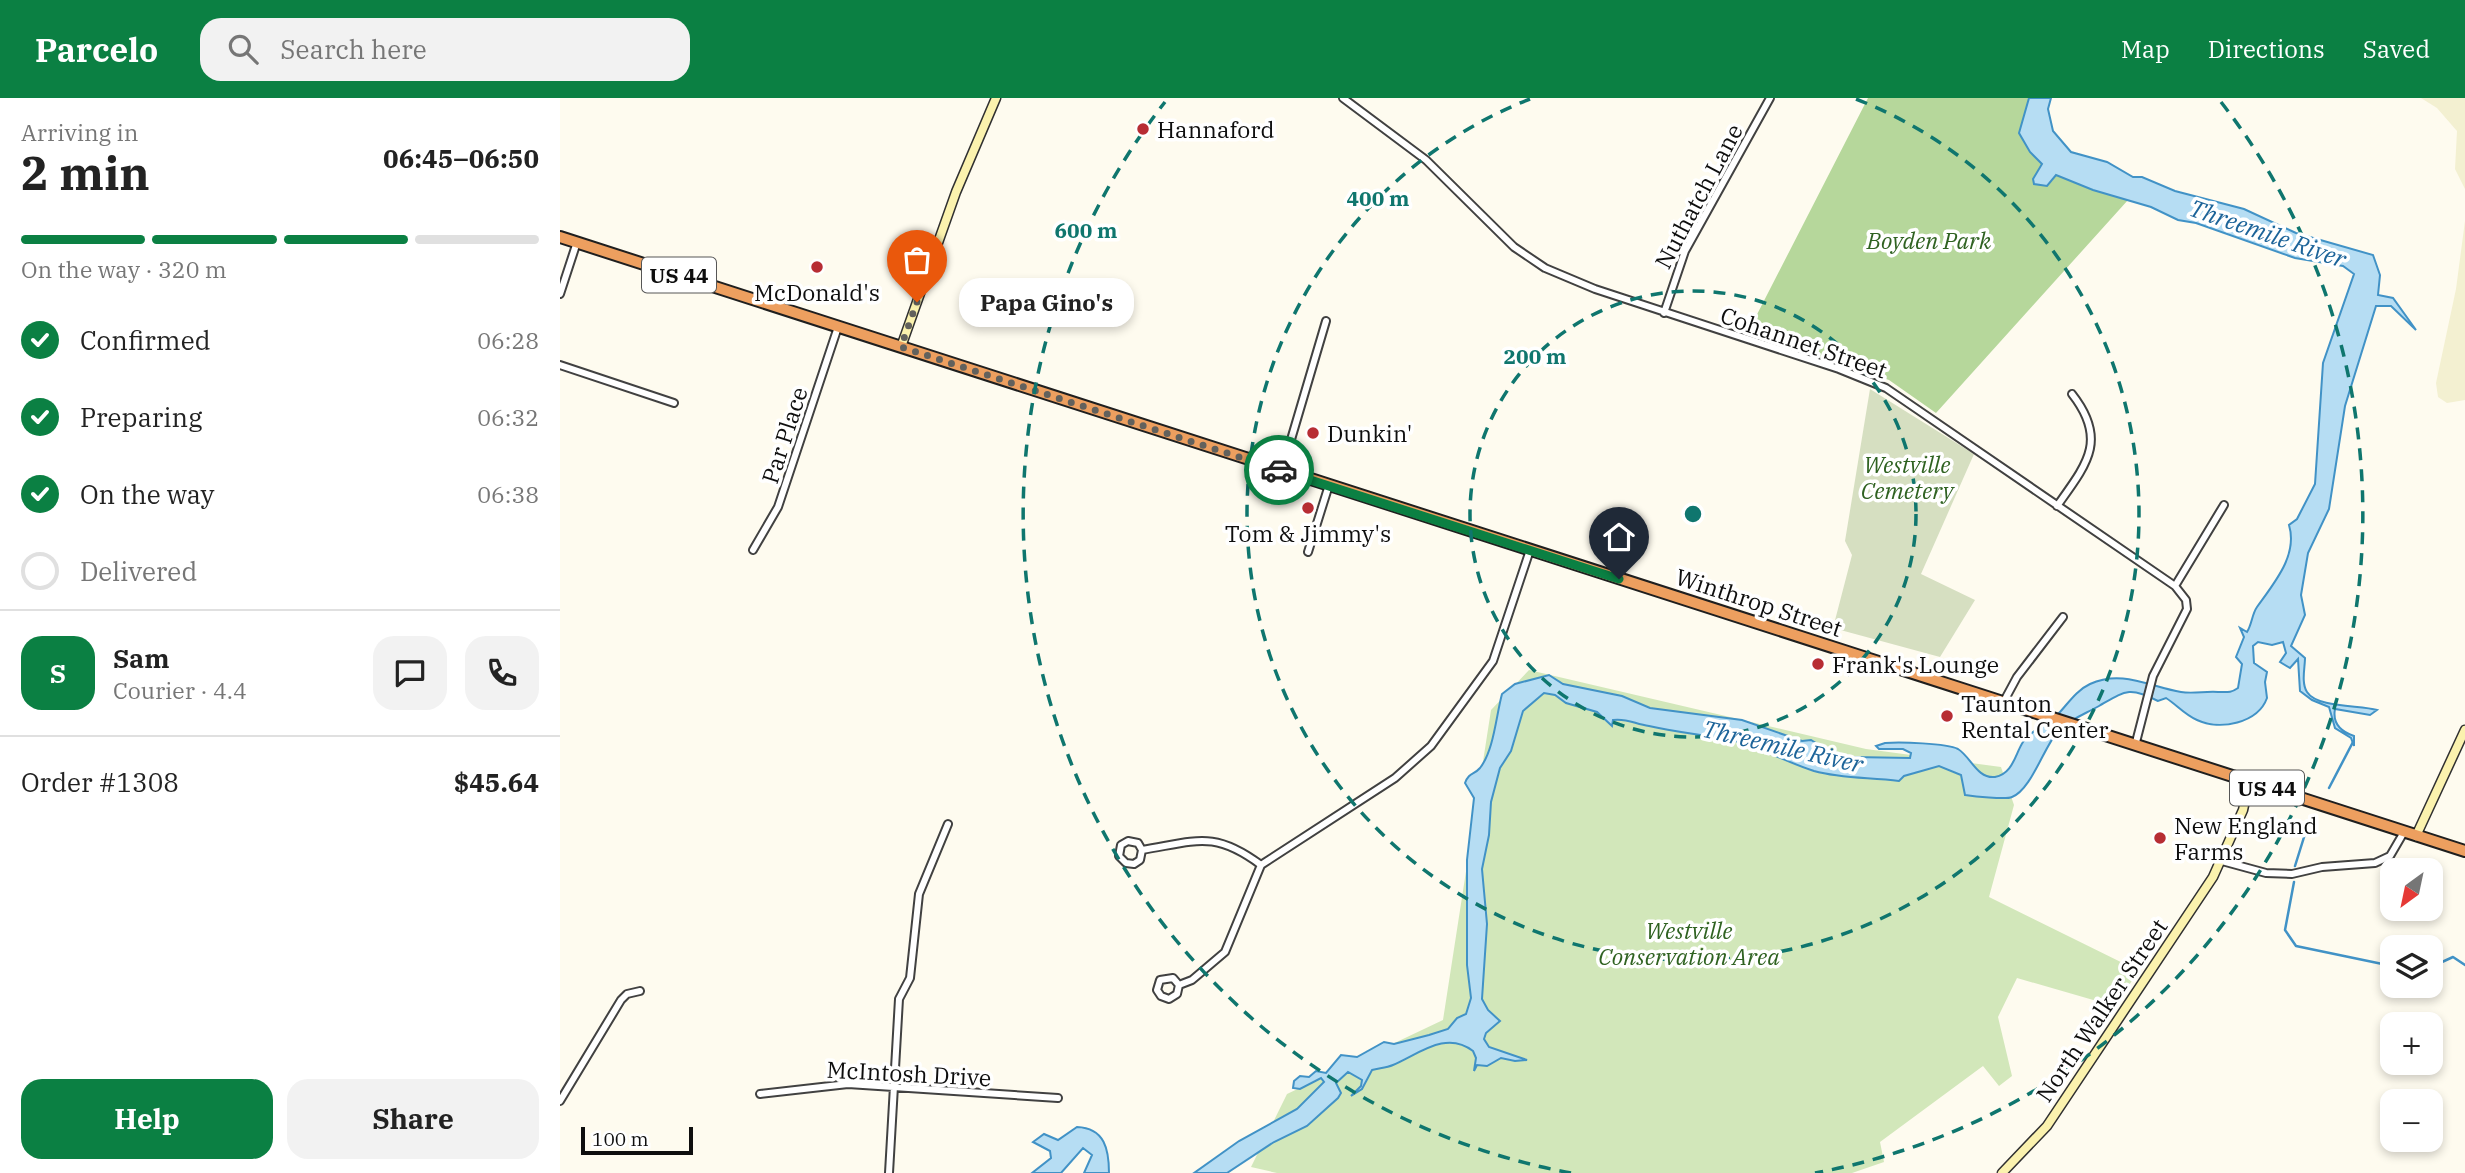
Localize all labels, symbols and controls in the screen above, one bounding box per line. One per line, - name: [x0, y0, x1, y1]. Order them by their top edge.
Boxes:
- search box: [200, 18, 690, 81]
- text: Parcelo: [35, 28, 158, 71]
- icon: search: [224, 30, 262, 68]
- text: Search here: [280, 32, 427, 66]
- text: Map: [2121, 33, 2170, 65]
- text: Directions: [2208, 33, 2325, 65]
- text: Saved: [2363, 33, 2430, 65]
- place label: Hannaford: [1157, 114, 1274, 144]
- text: Arriving in: [21, 117, 138, 147]
- street label: Nuthatch Lane: [1647, 118, 1749, 274]
- marker: Hannaford: [1135, 121, 1151, 137]
- text: 06:45–06:50: [383, 141, 539, 175]
- text: 2 min: [21, 143, 150, 203]
- text: 400 m: [1346, 184, 1410, 212]
- water label: Threemile River: [2185, 191, 2352, 275]
- text: 600 m: [1054, 216, 1118, 244]
- park label: Boyden Park: [1866, 225, 1992, 255]
- pin: [887, 230, 947, 302]
- icon: bag: [898, 241, 936, 279]
- text: On the way · 320 m: [21, 254, 227, 284]
- road number: US 44: [642, 258, 716, 292]
- marker: McDonald's: [809, 259, 825, 275]
- place label: McDonald's: [754, 277, 880, 307]
- callout: Papa Gino's: [959, 278, 1134, 326]
- text: Papa Gino's: [980, 287, 1113, 317]
- street label: Cohannet Street: [1717, 299, 1891, 385]
- icon: check: [21, 321, 59, 359]
- text: Confirmed: [80, 323, 211, 357]
- text: 06:28: [477, 325, 539, 355]
- text: 200 m: [1503, 342, 1567, 370]
- street label: Par Place: [754, 383, 814, 487]
- icon: check: [21, 398, 59, 436]
- text: Preparing: [80, 400, 202, 434]
- text: 06:32: [477, 402, 539, 432]
- place label: Dunkin': [1327, 418, 1412, 448]
- marker: Dunkin': [1305, 425, 1321, 441]
- courier: [1244, 435, 1314, 505]
- park label: Westville Cemetery: [1861, 449, 1956, 505]
- icon: car: [1260, 451, 1298, 489]
- icon: check: [21, 475, 59, 513]
- text: On the way: [80, 477, 214, 511]
- text: 06:38: [477, 479, 539, 509]
- marker: Tom & Jimmy's: [1300, 500, 1316, 516]
- centre of rings: [1681, 502, 1705, 526]
- pin: [1589, 507, 1649, 579]
- place label: Tom & Jimmy's: [1225, 518, 1391, 548]
- icon: home: [1600, 518, 1638, 556]
- text: Delivered: [80, 554, 197, 588]
- street label: Winthrop Street: [1672, 561, 1846, 643]
- button: chat: [373, 636, 447, 710]
- button: phone: [465, 636, 539, 710]
- text: Sam: [113, 641, 169, 675]
- place label: Frank's Lounge: [1832, 649, 1999, 679]
- text: S: [50, 656, 66, 690]
- marker: Frank's Lounge: [1810, 656, 1826, 672]
- text: Courier · 4.4: [113, 675, 247, 705]
- place label: Taunton Rental Center: [1961, 688, 2108, 744]
- marker: Taunton Rental Center: [1939, 708, 1955, 724]
- water label: Threemile River: [1700, 712, 1868, 780]
- text: Order #1308: [21, 765, 179, 799]
- text: $45.64: [454, 765, 539, 799]
- road number: US 44: [2230, 770, 2304, 806]
- place label: New England Farms: [2174, 810, 2317, 866]
- marker: New England Farms: [2152, 830, 2168, 846]
- north arrow: [2380, 858, 2443, 920]
- map controls: [2380, 858, 2443, 1152]
- street label: North Walker Street: [2028, 913, 2174, 1107]
- park label: Westville Conservation Area: [1598, 915, 1780, 971]
- button: layers: [2380, 935, 2443, 998]
- button: +: [2380, 1012, 2443, 1075]
- street label: McIntosh Drive: [826, 1054, 992, 1092]
- button: Help: [21, 1079, 273, 1159]
- button: Share: [287, 1079, 539, 1159]
- button: −: [2380, 1089, 2443, 1152]
- scale bar: [581, 1124, 693, 1156]
- text: 100 m: [592, 1127, 649, 1151]

